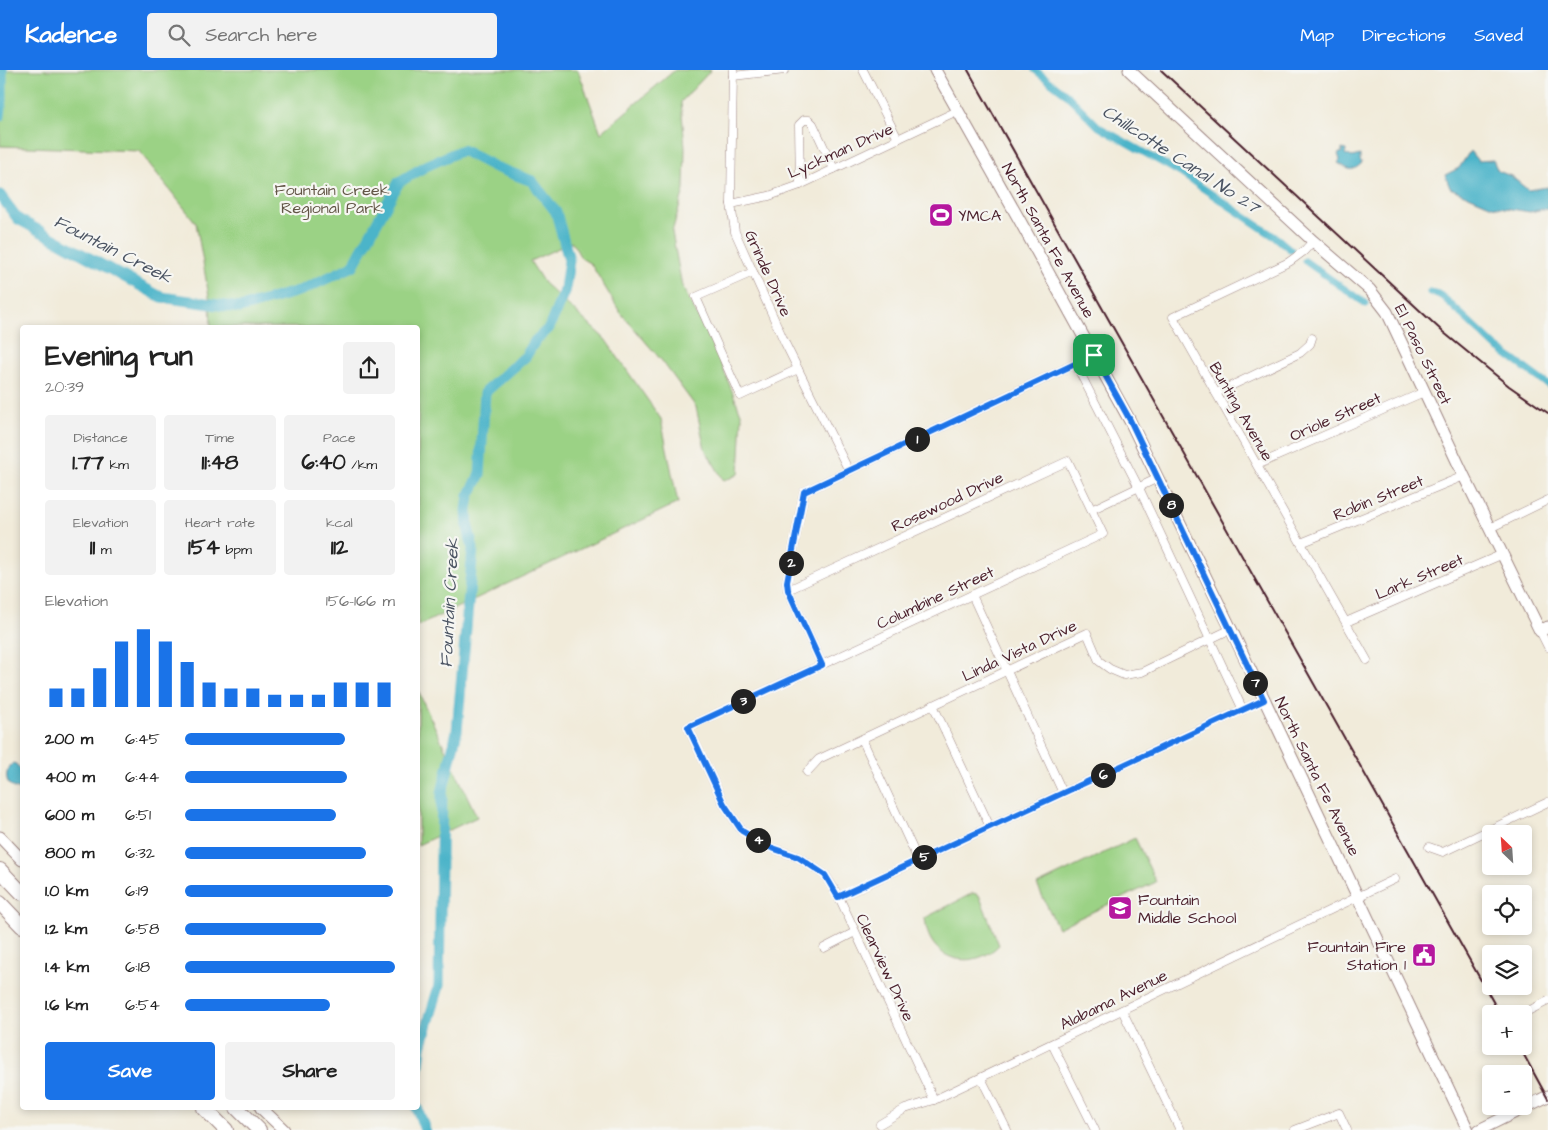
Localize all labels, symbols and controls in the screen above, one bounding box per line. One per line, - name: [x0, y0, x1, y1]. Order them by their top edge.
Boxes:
- search box: [147, 13, 497, 58]
- text: Kadence: [25, 18, 117, 52]
- icon: search: [165, 21, 193, 49]
- text: Search here: [205, 22, 317, 49]
- text: Map: [1300, 23, 1334, 48]
- text: Directions: [1362, 23, 1446, 48]
- text: Saved: [1474, 23, 1523, 48]
- water label: Chillcotte Canal No 27: [1097, 99, 1267, 221]
- street label: Lyckman Drive: [784, 118, 897, 185]
- street label: North Santa Fe Avenue: [996, 159, 1100, 322]
- park label: Fountain Creek Regional Park: [275, 179, 390, 220]
- sports icon: YMCA: [928, 202, 954, 228]
- place label: YMCA: [958, 205, 1001, 227]
- water label: Fountain Creek: [49, 209, 177, 290]
- street label: Grinde Drive: [739, 227, 797, 320]
- street label: El Paso Street: [1389, 300, 1457, 409]
- pin: [1073, 334, 1115, 376]
- text: Evening run: [45, 337, 193, 376]
- icon: arrive: [1080, 341, 1108, 369]
- button: share: [343, 342, 395, 394]
- street label: Bunting Avenue: [1203, 358, 1279, 466]
- text: 20:39: [45, 376, 84, 398]
- street label: Oriole Street: [1286, 387, 1385, 447]
- pin: 1: [904, 426, 930, 452]
- text: Distance: [73, 428, 128, 448]
- text: Time: [205, 428, 235, 448]
- text: Pace: [323, 428, 356, 448]
- text: 1: [917, 429, 918, 449]
- text: 1.77: [72, 448, 104, 477]
- text: 11:48: [202, 448, 238, 477]
- text: 6:40: [301, 448, 346, 477]
- text: km: [104, 455, 129, 475]
- text: /km: [346, 455, 377, 475]
- street label: Rosewood Drive: [888, 466, 1007, 537]
- street label: Robin Street: [1330, 470, 1427, 526]
- pin: 8: [1158, 492, 1184, 518]
- text: 8: [1167, 495, 1176, 515]
- text: Elevation: [73, 513, 128, 533]
- text: Heart rate: [185, 513, 255, 533]
- text: kcal: [326, 513, 353, 533]
- text: 11: [90, 533, 95, 562]
- text: 154: [188, 533, 220, 562]
- text: 112: [331, 533, 348, 562]
- water label: Fountain Creek: [434, 537, 465, 668]
- text: m: [95, 540, 112, 560]
- text: bpm: [220, 540, 252, 560]
- street label: Lark Street: [1372, 548, 1467, 605]
- pin: 2: [778, 550, 804, 576]
- text: 2: [787, 553, 796, 573]
- street label: Columbine Street: [873, 561, 998, 635]
- text: Elevation: [45, 590, 108, 612]
- text: 156–166 m: [326, 590, 395, 612]
- street label: Linda Vista Drive: [958, 615, 1081, 687]
- pin: 7: [1242, 670, 1268, 696]
- text: 7: [1251, 673, 1260, 693]
- pin: 3: [730, 688, 756, 714]
- text: 3: [740, 691, 747, 711]
- street label: North Santa Fe Avenue: [1269, 693, 1365, 860]
- text: 200 m: [45, 728, 93, 750]
- text: 6:45: [125, 728, 160, 750]
- pin: 6: [1090, 762, 1116, 788]
- text: 6: [1099, 765, 1108, 785]
- text: 400 m: [45, 766, 95, 788]
- text: 6:44: [125, 766, 159, 788]
- text: 600 m: [45, 804, 94, 826]
- text: 6:51: [125, 804, 151, 826]
- north arrow: [1482, 825, 1532, 875]
- map controls: [1482, 825, 1532, 1115]
- pin: 4: [746, 828, 770, 852]
- text: 4: [754, 830, 763, 850]
- text: 800 m: [45, 842, 94, 864]
- text: 6:32: [125, 842, 155, 864]
- pin: 5: [912, 844, 936, 870]
- text: 5: [920, 847, 929, 867]
- text: 1.0 km: [45, 880, 88, 902]
- text: 6:19: [125, 880, 149, 902]
- button: locate: [1482, 885, 1532, 935]
- place label: Fountain Middle School: [1138, 889, 1236, 929]
- school or university icon: Fountain Middle School: [1107, 895, 1133, 921]
- street label: Clearview Drive: [850, 910, 920, 1025]
- text: 1.2 km: [45, 918, 87, 940]
- text: 6:58: [125, 918, 159, 940]
- place label: Fountain Fire Station 1: [1307, 936, 1406, 976]
- public building icon: Fountain Fire Station 1: [1411, 942, 1437, 968]
- button: layers: [1482, 945, 1532, 995]
- text: 1.4 km: [45, 956, 89, 978]
- text: 6:18: [125, 956, 150, 978]
- street label: Alabama Avenue: [1056, 964, 1171, 1035]
- text: 1.6 km: [45, 994, 88, 1016]
- text: 6:54: [125, 994, 160, 1016]
- button: +: [1482, 1005, 1532, 1055]
- button: Save: [45, 1042, 215, 1100]
- button: Share: [225, 1042, 395, 1100]
- button: −: [1482, 1065, 1532, 1115]

